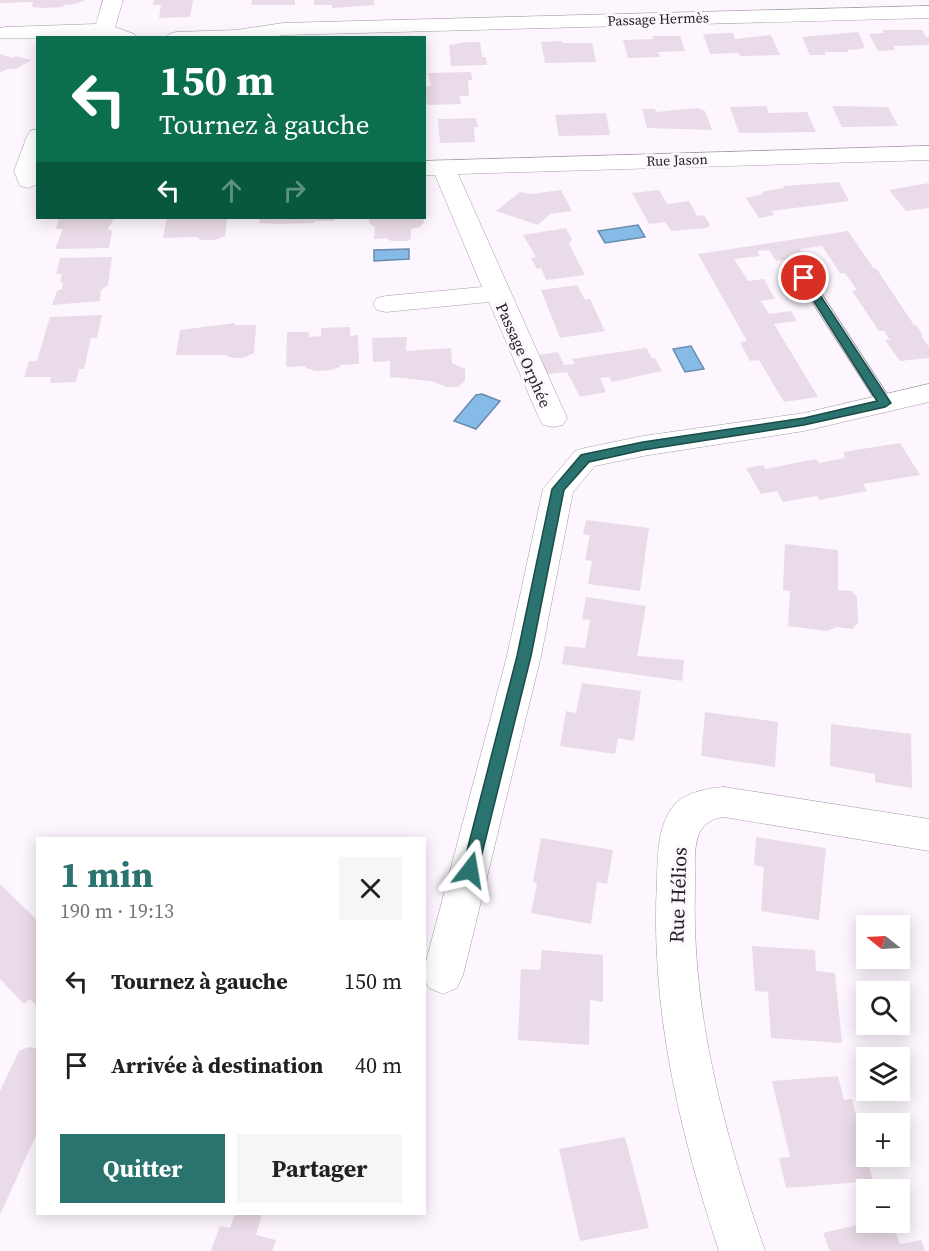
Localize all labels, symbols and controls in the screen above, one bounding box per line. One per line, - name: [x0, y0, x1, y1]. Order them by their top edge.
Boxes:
- street label: Passage Hermès: [607, 7, 709, 31]
- text: 150 m: [159, 51, 274, 109]
- icon: left: [60, 60, 138, 138]
- text: Tournez à gauche: [159, 106, 369, 143]
- street label: Rue Jason: [646, 149, 709, 171]
- icon: left: [152, 174, 185, 207]
- icon: ahead: [215, 174, 248, 207]
- icon: right: [278, 174, 311, 207]
- pin: [778, 252, 829, 303]
- icon: arrive: [787, 261, 820, 294]
- street label: Passage Orphée: [491, 299, 557, 411]
- position arrow: [438, 838, 502, 902]
- street label: Rue Hélios: [662, 847, 694, 943]
- text: 1 min: [60, 850, 153, 899]
- button: close: [339, 857, 402, 920]
- text: 190 m · 19:13: [60, 897, 174, 925]
- north arrow: [856, 915, 910, 969]
- map controls: [856, 915, 910, 1233]
- icon: left: [60, 965, 93, 998]
- text: Tournez à gauche: [111, 966, 288, 996]
- text: 150 m: [344, 966, 402, 996]
- button: search: [856, 981, 910, 1035]
- button: layers: [856, 1047, 910, 1101]
- icon: arrive: [60, 1049, 93, 1082]
- text: Arrivée à destination: [111, 1050, 323, 1080]
- text: 40 m: [355, 1050, 402, 1080]
- button: +: [856, 1113, 910, 1167]
- button: Quitter: [60, 1134, 225, 1203]
- button: Partager: [237, 1134, 402, 1203]
- button: −: [856, 1179, 910, 1233]

